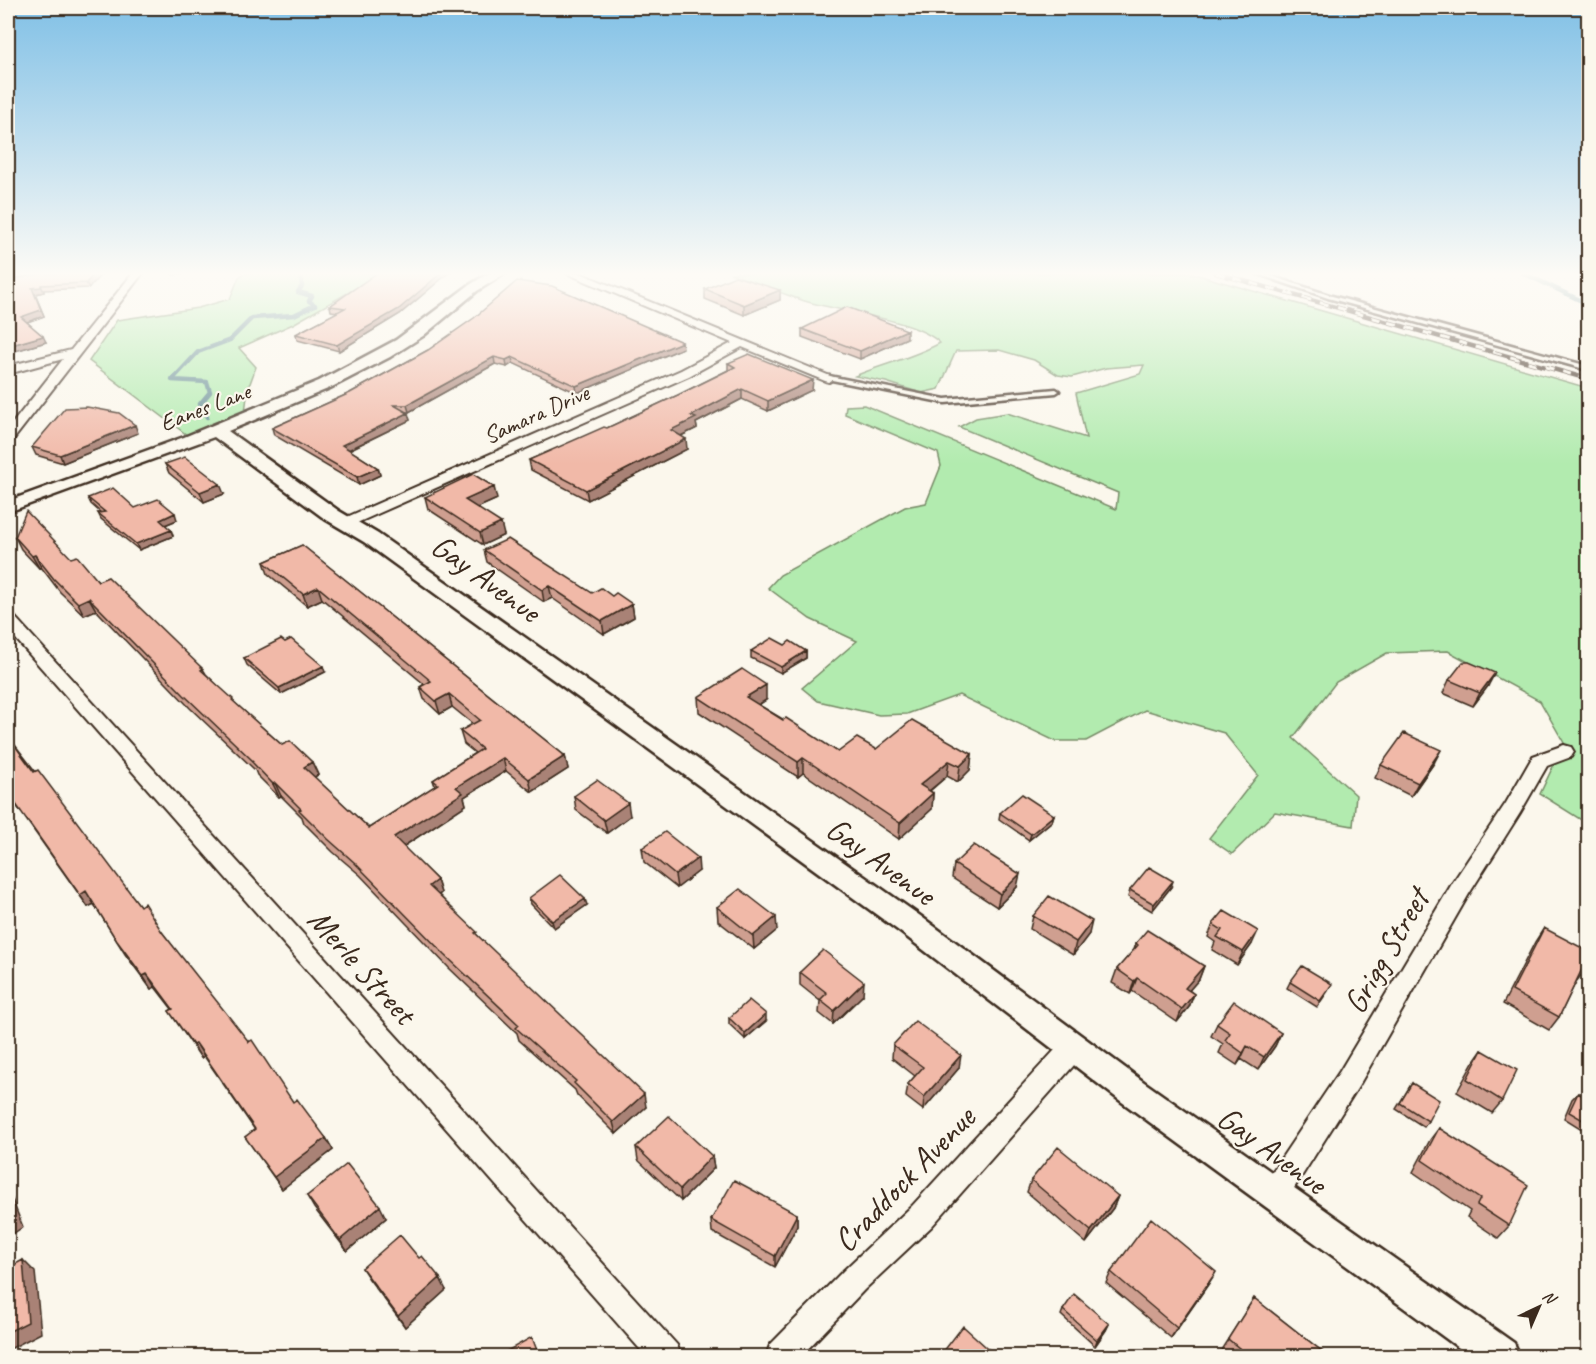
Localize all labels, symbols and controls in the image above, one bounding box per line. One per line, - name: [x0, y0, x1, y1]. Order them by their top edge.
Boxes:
- street label: Eanes Lane: [156, 375, 257, 438]
- street label: Samara Drive: [479, 377, 595, 451]
- street label: Gay Avenue: [423, 524, 551, 633]
- street label: Gay Avenue: [818, 807, 946, 916]
- street label: Grigg Street: [1334, 878, 1440, 1021]
- street label: Merle Street: [299, 899, 427, 1035]
- street label: Craddock Avenue: [824, 1096, 986, 1261]
- street label: Gay Avenue: [1209, 1096, 1337, 1205]
- north arrow: [1509, 1277, 1569, 1337]
- text: N: [1538, 1286, 1561, 1310]

